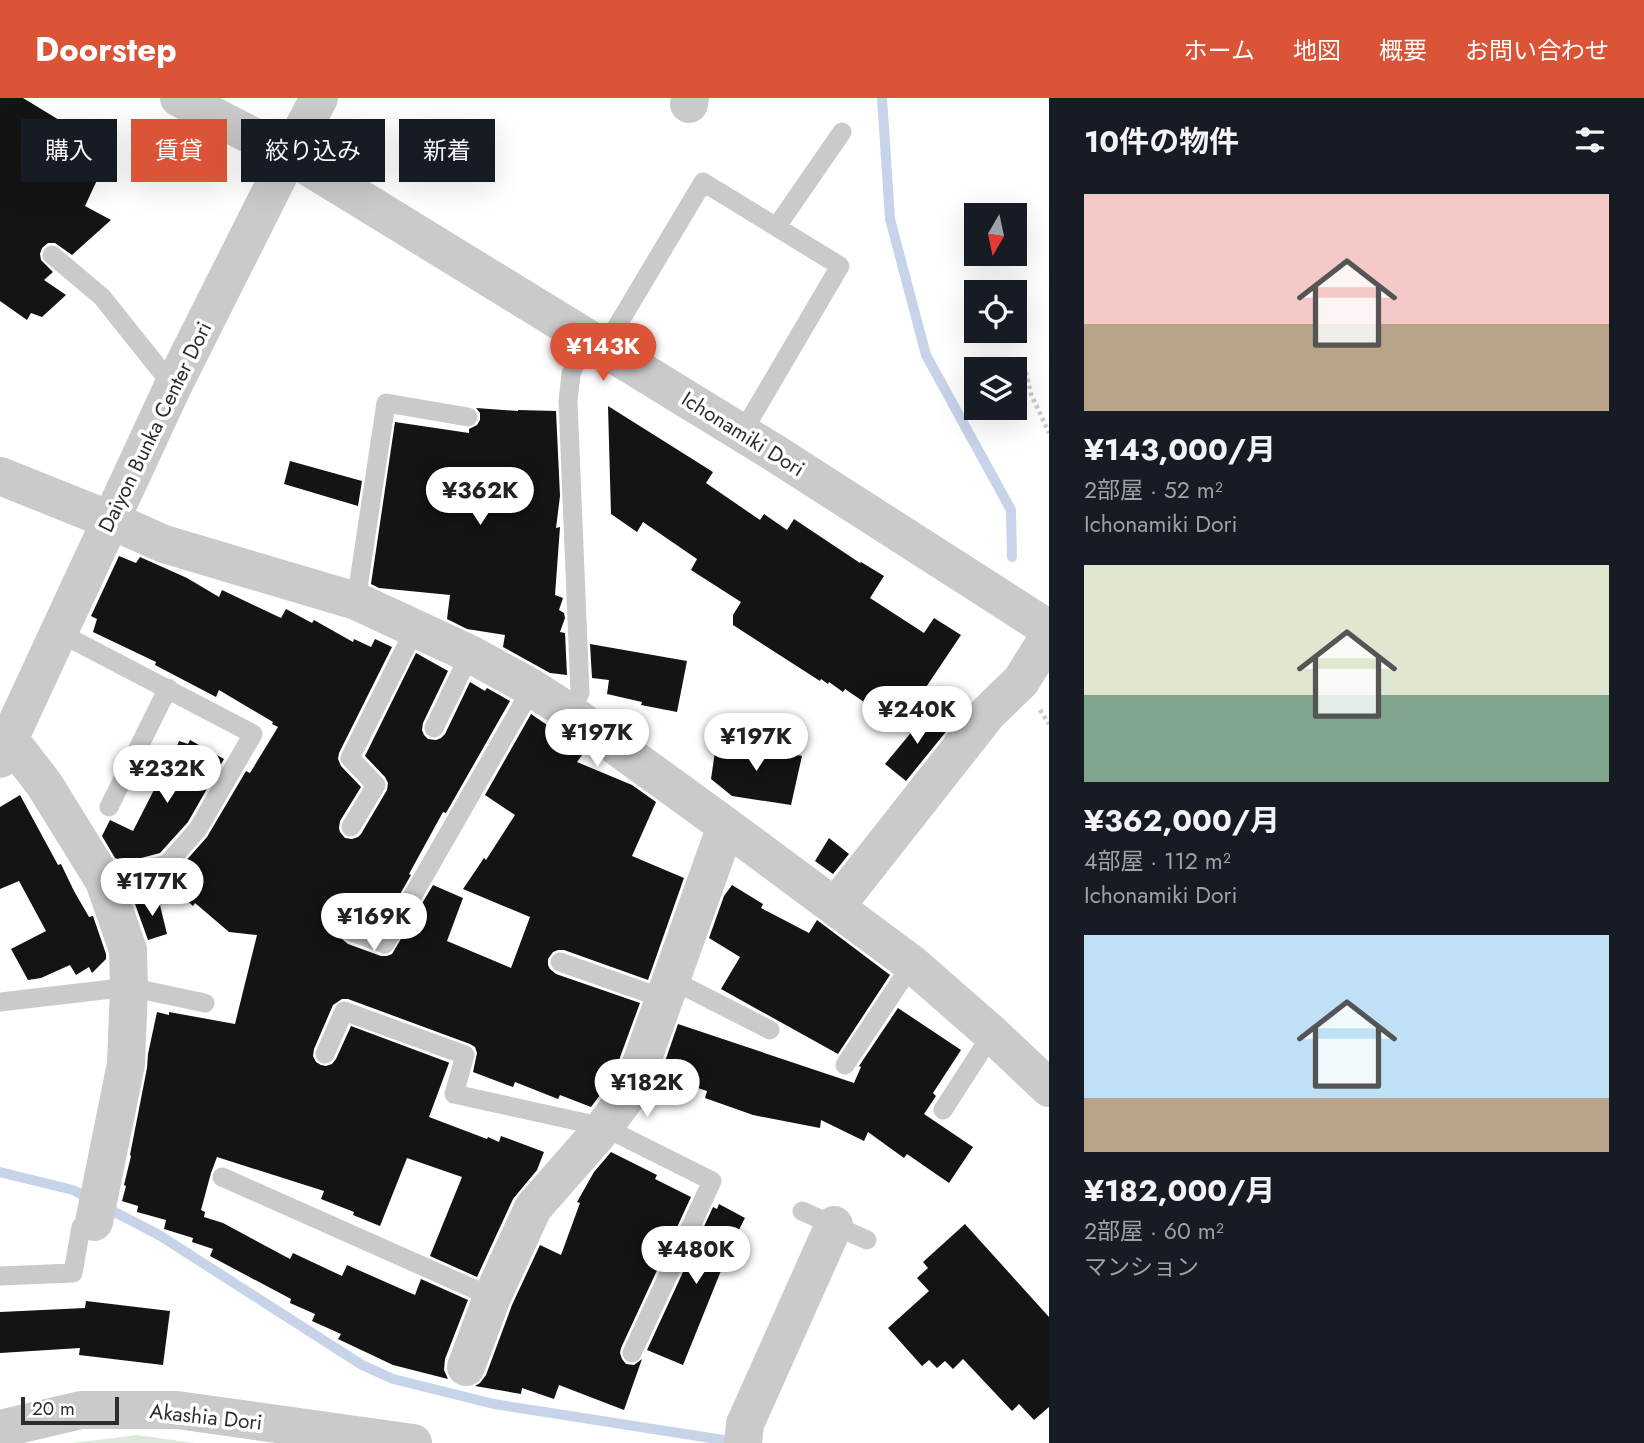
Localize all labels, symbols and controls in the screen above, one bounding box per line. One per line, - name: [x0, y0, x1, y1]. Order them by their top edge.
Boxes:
- text: Doorstep: [35, 26, 177, 73]
- text: ホーム: [1184, 33, 1255, 68]
- text: 地図: [1293, 33, 1341, 68]
- text: 概要: [1379, 33, 1427, 68]
- text: お問い合わせ: [1465, 33, 1609, 68]
- chip: 購入: [21, 119, 117, 182]
- chip: 賃貸: [131, 119, 227, 182]
- chip: 絞り込み: [241, 119, 385, 182]
- chip: 新着: [399, 119, 495, 182]
- text: 10件の物件: [1084, 120, 1239, 163]
- icon: filters: [1571, 121, 1609, 159]
- north arrow: [964, 203, 1027, 266]
- map controls: [964, 203, 1027, 420]
- icon: home: [1284, 240, 1410, 366]
- button: locate: [964, 280, 1027, 343]
- street label: Daiyon Bunka Center Dori: [91, 317, 219, 537]
- pin: ¥143K: [554, 324, 652, 383]
- text: ¥143K: [566, 329, 640, 363]
- button: layers: [964, 357, 1027, 420]
- street label: Ichonamiki Dori: [676, 384, 810, 484]
- text: ¥143,000/月: [1084, 428, 1276, 471]
- pin: ¥362K: [431, 468, 529, 527]
- text: ¥362K: [442, 473, 518, 507]
- text: 2部屋 · 52 m²: [1084, 473, 1223, 507]
- text: Ichonamiki Dori: [1084, 507, 1237, 541]
- icon: home: [1284, 611, 1410, 737]
- pin: ¥240K: [868, 686, 966, 746]
- text: ¥240K: [878, 692, 956, 726]
- pin: ¥197K: [548, 710, 646, 769]
- pin: ¥197K: [707, 714, 805, 773]
- text: ¥197K: [561, 715, 633, 749]
- text: ¥197K: [720, 719, 792, 753]
- pin: ¥232K: [118, 746, 216, 805]
- text: ¥232K: [129, 751, 205, 785]
- text: ¥362,000/月: [1084, 799, 1280, 842]
- text: 4部屋 · 112 m²: [1084, 844, 1231, 878]
- pin: ¥177K: [103, 858, 201, 918]
- text: ¥177K: [117, 864, 187, 898]
- text: Ichonamiki Dori: [1084, 878, 1237, 912]
- pin: ¥169K: [325, 894, 423, 953]
- text: ¥169K: [337, 899, 411, 933]
- icon: home: [1284, 981, 1410, 1107]
- pin: ¥182K: [598, 1060, 696, 1119]
- text: ¥182K: [611, 1065, 683, 1099]
- text: ¥182,000/月: [1084, 1169, 1275, 1212]
- text: 2部屋 · 60 m²: [1084, 1214, 1224, 1248]
- pin: ¥480K: [647, 1226, 745, 1286]
- text: ¥480K: [657, 1232, 735, 1266]
- text: マンション: [1084, 1250, 1199, 1284]
- scale bar: [21, 1394, 119, 1426]
- text: 20 m: [32, 1395, 75, 1422]
- street label: Akashia Dori: [148, 1396, 264, 1438]

